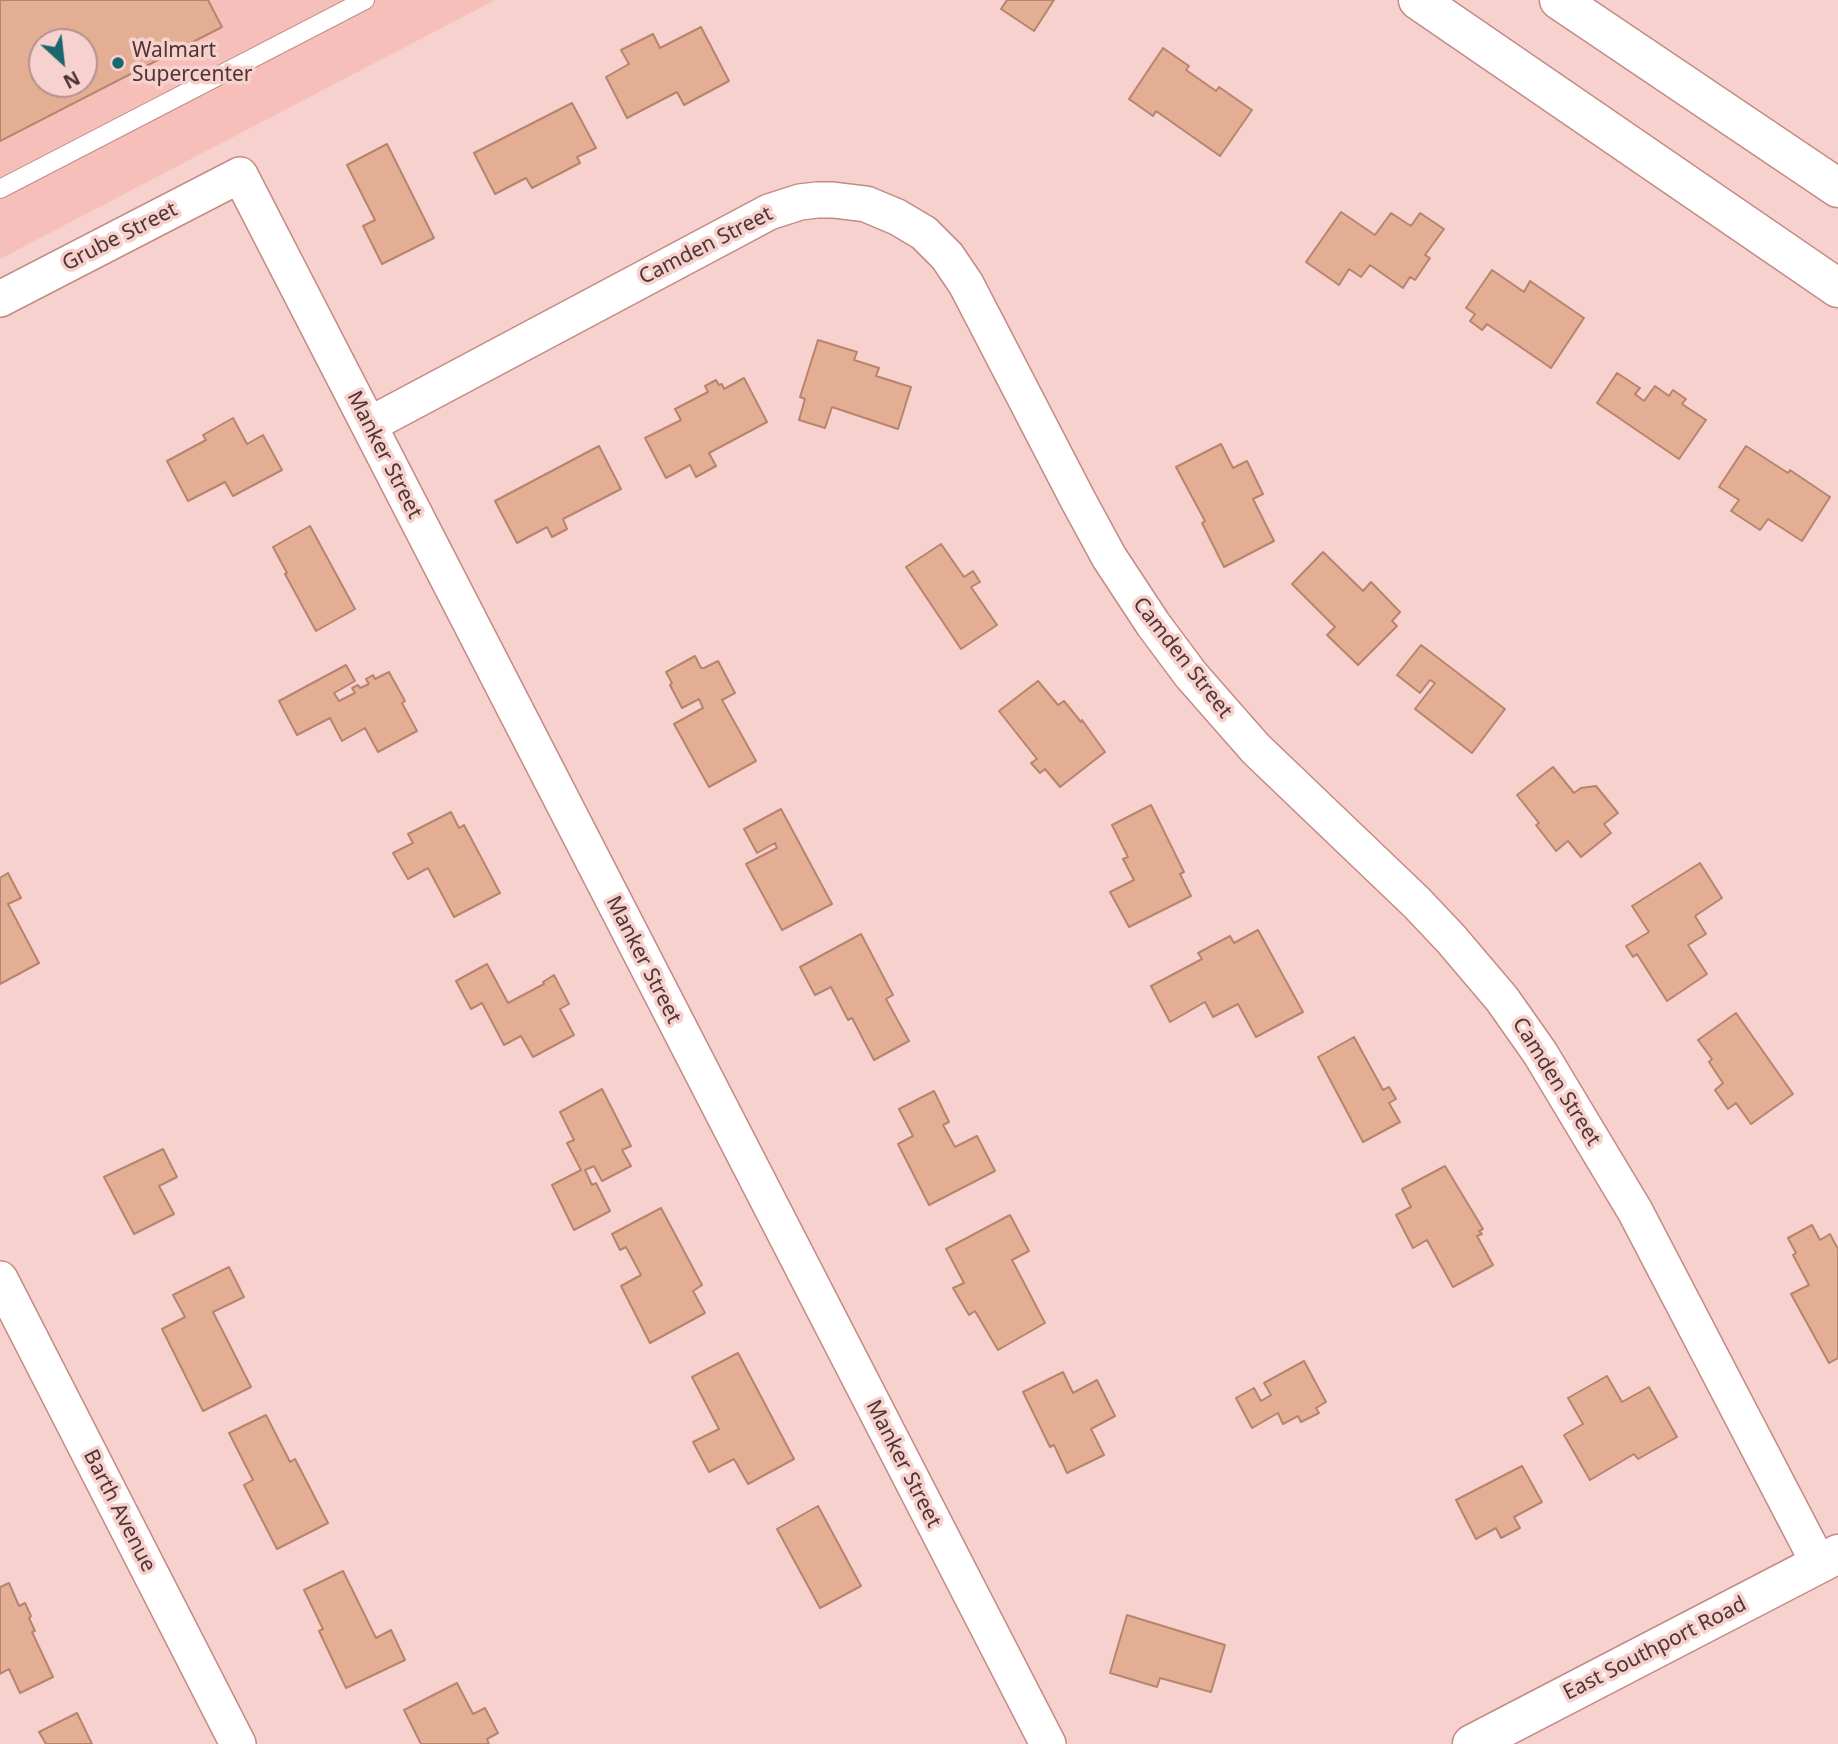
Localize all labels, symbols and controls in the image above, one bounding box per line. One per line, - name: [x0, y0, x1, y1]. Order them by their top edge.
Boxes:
- north arrow: [28, 28, 98, 98]
- place label: Walmart Supercenter: [132, 38, 253, 88]
- marker: Walmart Supercenter: [110, 55, 126, 71]
- text: N: [59, 65, 84, 95]
- street label: Grube Street: [58, 197, 182, 277]
- street label: Camden Street: [635, 202, 777, 290]
- street label: Manker Street: [341, 387, 427, 523]
- street label: Camden Street: [1127, 593, 1237, 723]
- street label: Manker Street: [600, 892, 686, 1028]
- street label: Camden Street: [1506, 1013, 1606, 1151]
- street label: Manker Street: [860, 1396, 946, 1532]
- street label: Barth Avenue: [77, 1446, 161, 1576]
- street label: East Southport Road: [1559, 1592, 1751, 1706]

